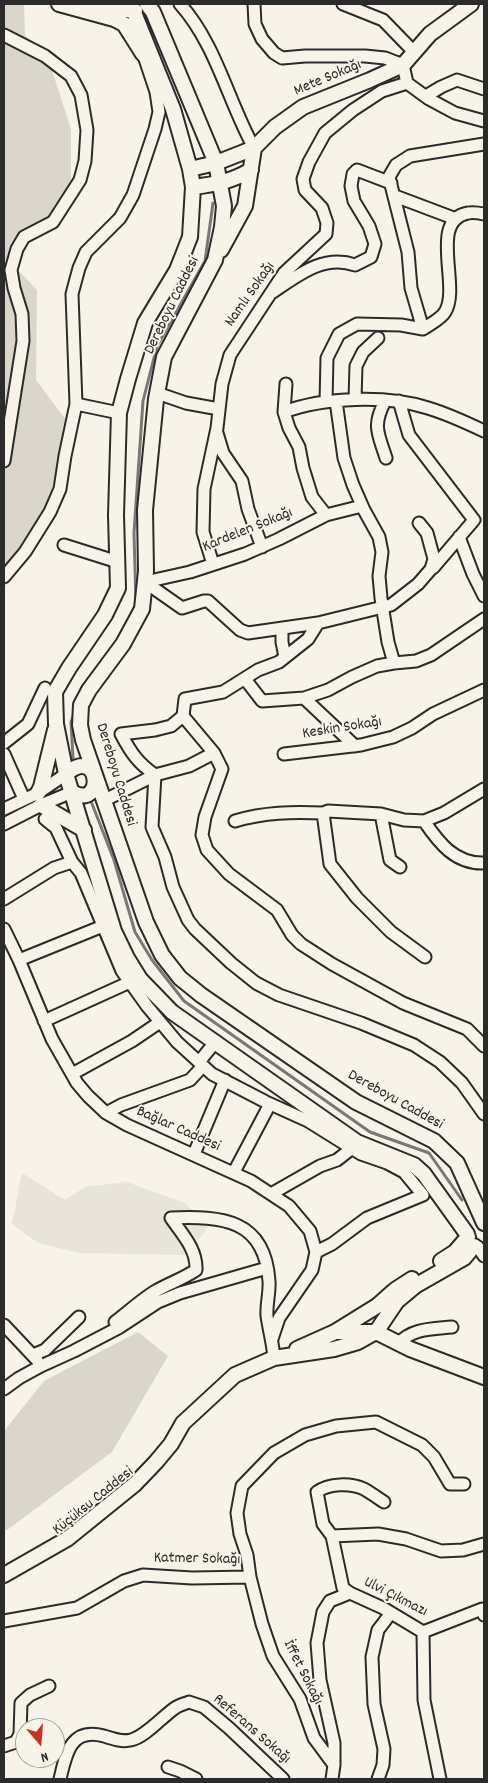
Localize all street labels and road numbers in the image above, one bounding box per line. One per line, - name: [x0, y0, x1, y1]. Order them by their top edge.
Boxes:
- street label: Mete Sokağı: [291, 56, 365, 102]
- street label: Dereboyu Caddesi: [141, 254, 205, 358]
- street label: Namlı Sokağı: [222, 259, 280, 331]
- street label: Kardelen Sokağı: [200, 504, 296, 558]
- street label: Keskin Sokağı: [301, 713, 383, 745]
- street label: Dereboyu Caddesi: [90, 721, 140, 829]
- street label: Dereboyu Caddesi: [344, 1067, 446, 1135]
- street label: Bağlar Caddesi: [133, 1103, 223, 1157]
- street label: Küçüksu Caddesi: [50, 1464, 138, 1540]
- street label: Katmer Sokağı: [154, 1550, 240, 1570]
- street label: Ulvi Çıkmazı: [360, 1574, 430, 1622]
- street label: İffet Sokağı: [278, 1637, 326, 1709]
- street label: Referans Sokağı: [208, 1691, 294, 1769]

